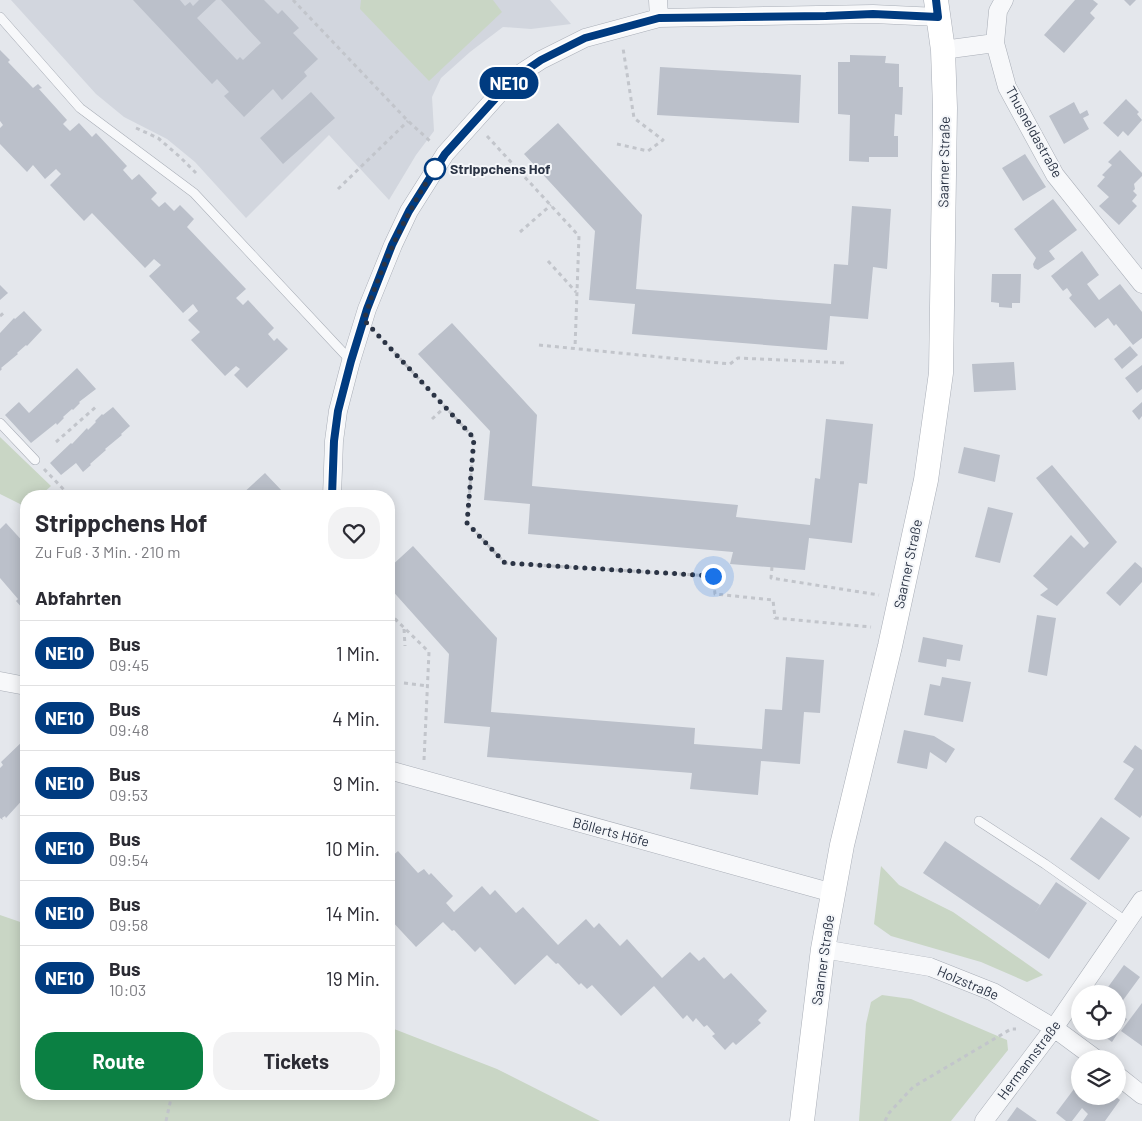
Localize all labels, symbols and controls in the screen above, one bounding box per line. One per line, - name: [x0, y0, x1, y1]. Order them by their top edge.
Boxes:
- line badge: NE10: [474, 67, 544, 99]
- text: NE10: [489, 72, 529, 94]
- street label: Thusneldastraße: [1002, 83, 1067, 180]
- street label: Saarner Straße: [934, 116, 953, 208]
- marker: Strippchens Hof: [424, 158, 446, 180]
- place label: Strippchens Hof: [450, 160, 551, 177]
- button: heart: [328, 507, 380, 559]
- text: Strippchens Hof: [35, 508, 207, 537]
- street label: Saarner Straße: [890, 518, 925, 610]
- text: Zu Fuß · 3 Min. · 210 m: [35, 542, 181, 561]
- your location: [701, 564, 726, 589]
- text: Abfahrten: [35, 586, 121, 609]
- text: Bus: [109, 632, 141, 655]
- text: NE10: [45, 642, 84, 664]
- text: 1 Min.: [336, 642, 380, 665]
- text: 09:45: [109, 655, 149, 674]
- text: Bus: [109, 697, 141, 720]
- text: NE10: [45, 707, 84, 729]
- text: 4 Min.: [332, 707, 380, 730]
- text: 09:48: [109, 720, 149, 739]
- text: Bus: [109, 762, 141, 785]
- text: NE10: [45, 772, 84, 794]
- text: 9 Min.: [333, 772, 380, 795]
- text: 09:53: [109, 785, 148, 804]
- street label: Böllerts Höfe: [571, 813, 651, 850]
- text: Bus: [109, 827, 141, 850]
- text: NE10: [45, 837, 84, 859]
- text: 10 Min.: [325, 837, 380, 860]
- text: 09:54: [109, 850, 149, 869]
- text: Bus: [109, 892, 141, 915]
- text: NE10: [45, 902, 84, 924]
- text: 14 Min.: [326, 902, 380, 925]
- street label: Saarner Straße: [808, 914, 837, 1006]
- text: 09:58: [109, 915, 148, 934]
- text: Bus: [109, 957, 141, 980]
- street label: Holzstraße: [935, 962, 1002, 1003]
- text: NE10: [45, 967, 84, 989]
- text: 19 Min.: [326, 967, 380, 990]
- text: 10:03: [109, 980, 146, 999]
- map controls: [1071, 985, 1126, 1105]
- button: locate: [1071, 985, 1126, 1040]
- street label: Hermannstraße: [993, 1017, 1064, 1103]
- button: Route: [35, 1032, 203, 1090]
- button: Tickets: [213, 1032, 380, 1090]
- button: layers: [1071, 1050, 1126, 1105]

